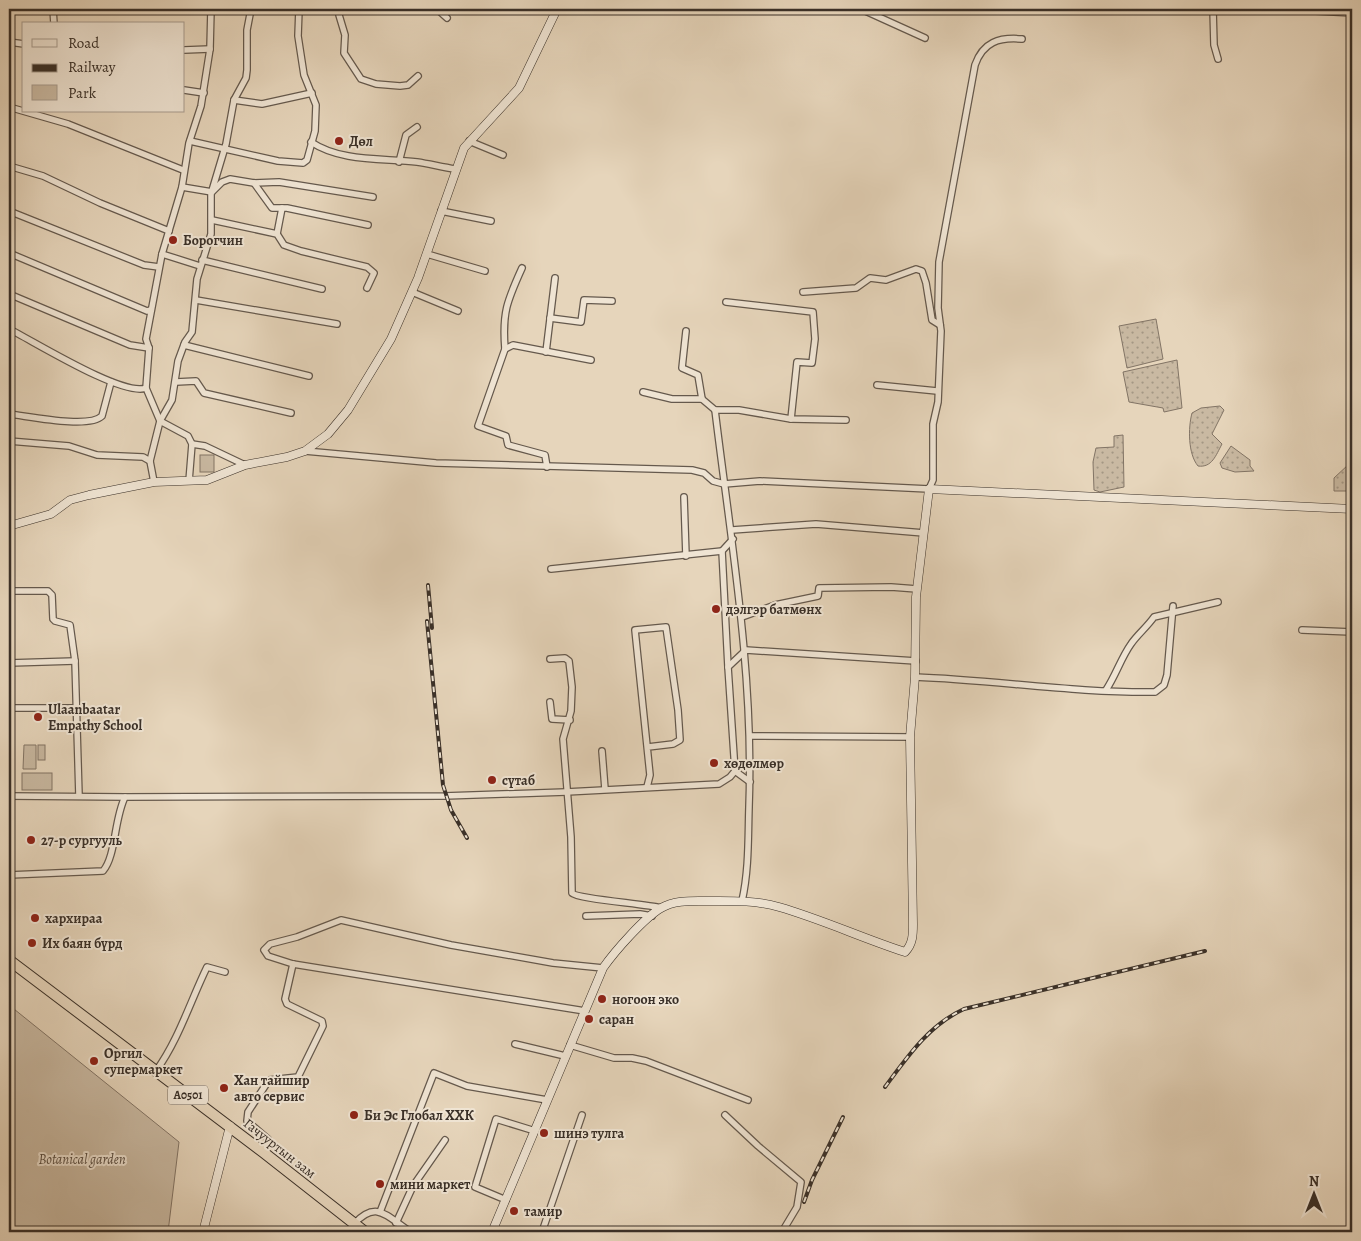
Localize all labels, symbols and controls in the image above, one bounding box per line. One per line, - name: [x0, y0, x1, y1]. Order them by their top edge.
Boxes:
- legend: [22, 22, 185, 112]
- text: Road: [68, 33, 100, 53]
- text: Railway: [68, 57, 116, 77]
- text: Park: [68, 83, 97, 103]
- place label: Дөл: [349, 132, 373, 151]
- marker: Дөл: [333, 135, 345, 147]
- place label: Борогчин: [183, 231, 243, 250]
- marker: Борогчин: [167, 234, 179, 246]
- place label: дэлгэр батмөнх: [725, 600, 823, 619]
- marker: дэлгэр батмөнх: [710, 603, 722, 615]
- place label: Ulaanbaatar Empathy School: [48, 700, 142, 735]
- marker: Ulaanbaatar Empathy School: [32, 711, 44, 723]
- place label: хөдөлмөр: [724, 754, 784, 773]
- marker: хөдөлмөр: [708, 757, 720, 769]
- place label: сүтаб: [502, 771, 535, 790]
- marker: сүтаб: [486, 774, 498, 786]
- place label: 27-р сургууль: [41, 831, 123, 850]
- marker: 27-р сургууль: [25, 834, 37, 846]
- place label: хархираа: [45, 909, 103, 928]
- marker: хархираа: [29, 912, 41, 924]
- place label: Их баян бүрд: [42, 934, 122, 953]
- marker: Их баян бүрд: [26, 937, 38, 949]
- place label: ногоон эко: [612, 990, 679, 1009]
- marker: ногоон эко: [596, 993, 608, 1005]
- place label: саран: [599, 1010, 634, 1029]
- marker: саран: [583, 1013, 595, 1025]
- place label: Оргил супермаркет: [104, 1044, 183, 1079]
- marker: Оргил супермаркет: [88, 1055, 100, 1067]
- place label: Хан тайшир авто сервис: [234, 1071, 310, 1106]
- marker: Хан тайшир авто сервис: [218, 1082, 230, 1094]
- road number: A0501: [168, 1086, 208, 1104]
- place label: Би Эс Глобал ХХК: [364, 1106, 474, 1125]
- marker: Би Эс Глобал ХХК: [348, 1109, 360, 1121]
- street label: Гачууртын зам: [239, 1114, 320, 1183]
- place label: шинэ тулга: [554, 1124, 624, 1143]
- marker: шинэ тулга: [538, 1127, 550, 1139]
- park label: Botanical garden: [38, 1150, 126, 1169]
- north arrow: [1288, 1168, 1338, 1218]
- text: N: [1309, 1172, 1319, 1191]
- place label: мини маркет: [390, 1175, 471, 1194]
- marker: мини маркет: [374, 1178, 386, 1190]
- place label: тамир: [524, 1202, 563, 1221]
- marker: тамир: [508, 1205, 520, 1217]

